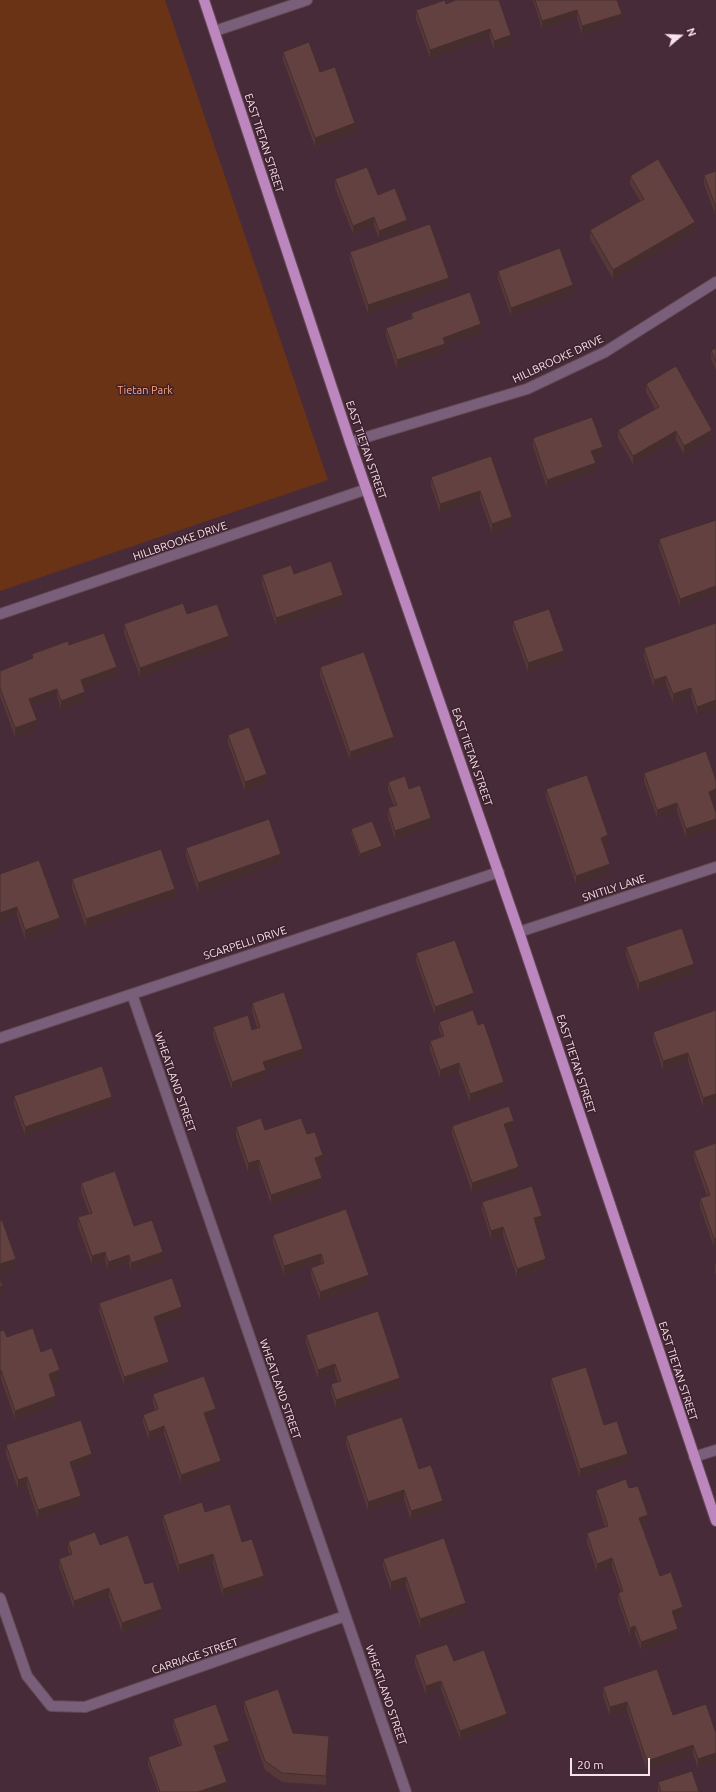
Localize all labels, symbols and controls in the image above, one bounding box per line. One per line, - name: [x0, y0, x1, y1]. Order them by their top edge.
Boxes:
- north arrow: [660, 16, 700, 56]
- text: N: [684, 26, 698, 38]
- street label: EAST TIETAN STREET: [242, 92, 286, 194]
- street label: HILLBROOKE DRIVE: [511, 332, 605, 386]
- park label: Tietan Park: [117, 383, 173, 397]
- street label: EAST TIETAN STREET: [343, 399, 389, 501]
- street label: HILLBROOKE DRIVE: [131, 519, 229, 563]
- street label: EAST TIETAN STREET: [449, 706, 495, 808]
- street label: SNITILY LANE: [581, 872, 647, 904]
- street label: SCARPELLI DRIVE: [202, 923, 288, 963]
- street label: EAST TIETAN STREET: [554, 1013, 598, 1115]
- street label: WHEATLAND STREET: [152, 1030, 198, 1134]
- street label: EAST TIETAN STREET: [656, 1320, 700, 1422]
- street label: WHEATLAND STREET: [257, 1337, 303, 1441]
- street label: CARRIAGE STREET: [150, 1635, 240, 1677]
- street label: WHEATLAND STREET: [363, 1643, 409, 1747]
- scale bar: [572, 1750, 652, 1776]
- text: 20 m: [577, 1758, 604, 1771]

